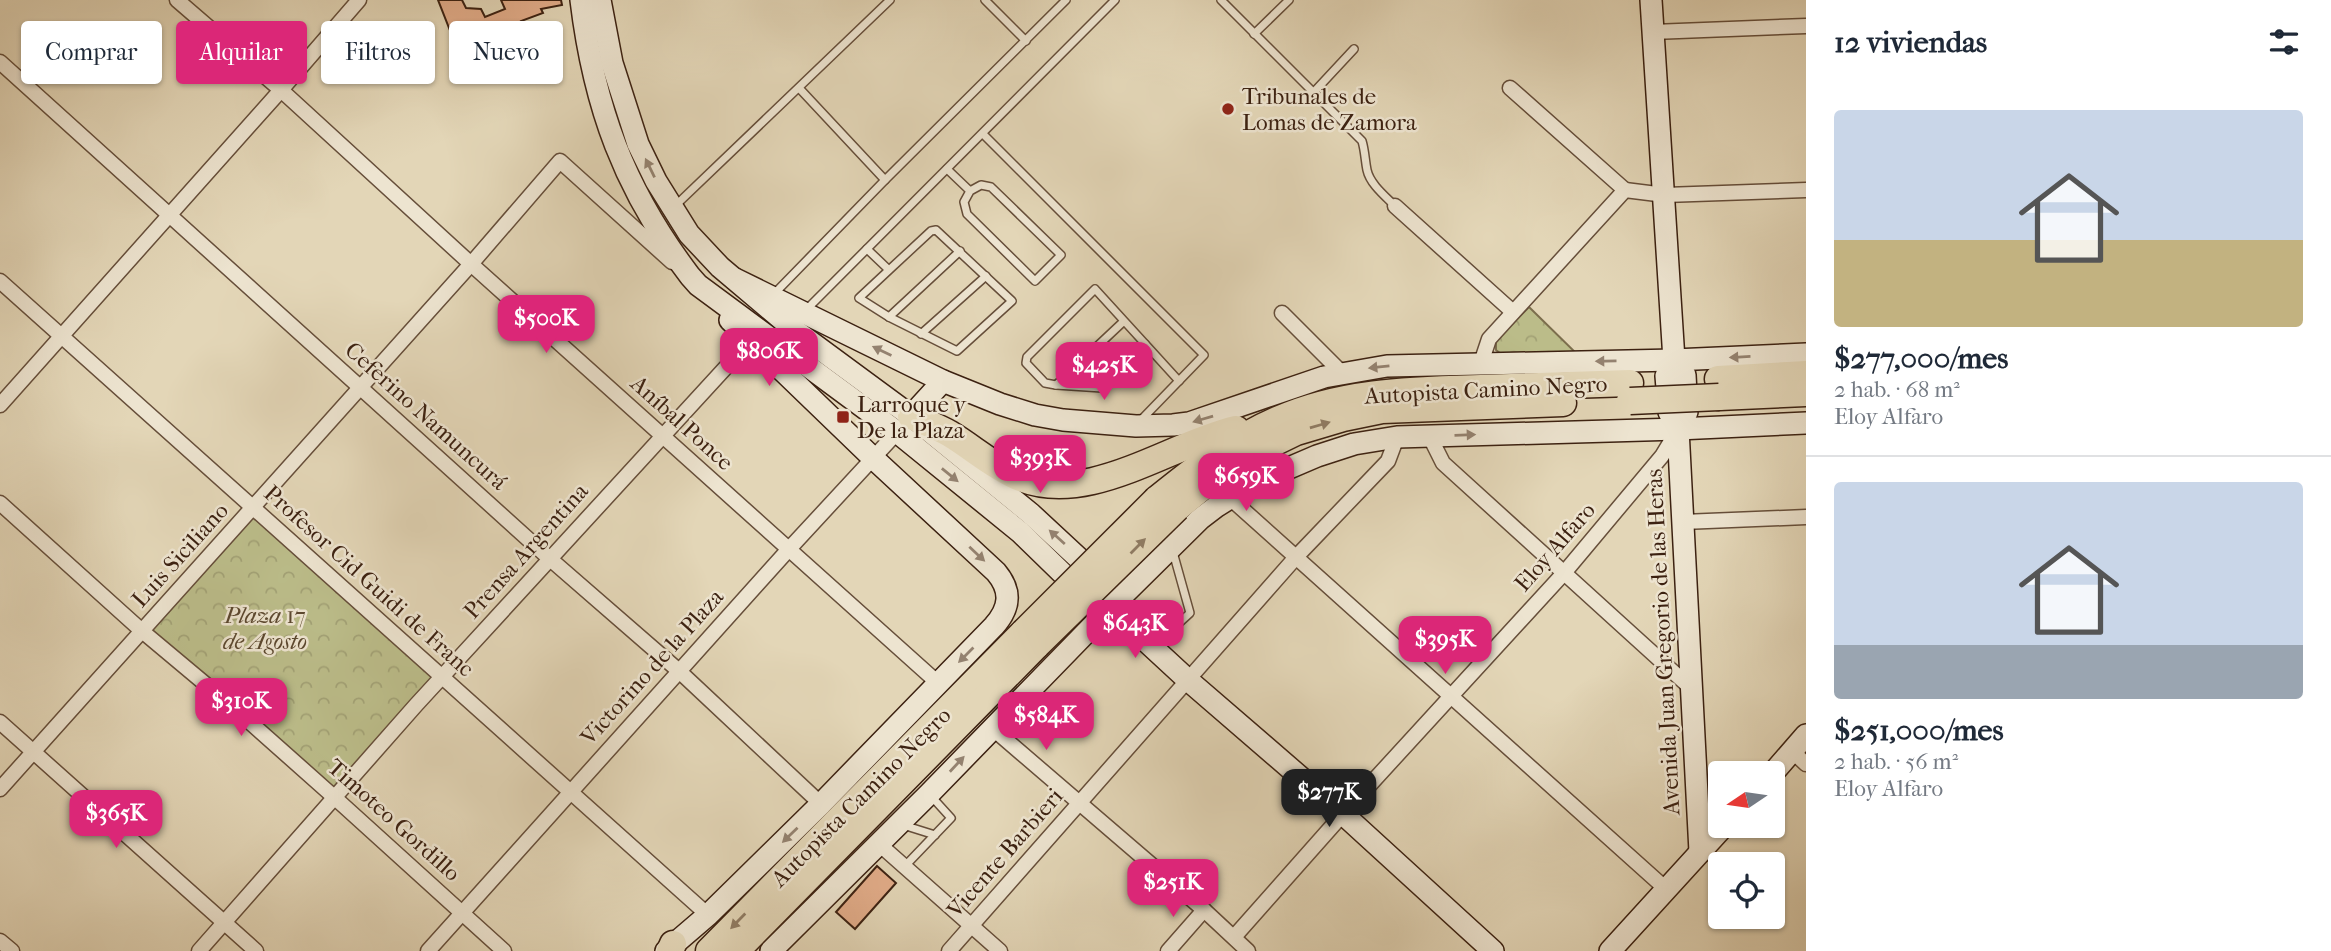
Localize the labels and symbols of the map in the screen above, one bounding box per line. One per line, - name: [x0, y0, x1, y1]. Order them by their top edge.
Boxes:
- place label: Tribunales de Lomas de Zamora: [1242, 83, 1417, 136]
- marker: Tribunales de Lomas de Zamora: [1220, 101, 1236, 117]
- one-way arrow: [644, 158, 655, 178]
- pin: $500K: [497, 296, 595, 355]
- pin: $806K: [720, 328, 818, 388]
- street label: Ceferino Namuncurá: [340, 336, 513, 496]
- pin: $425K: [1055, 342, 1153, 402]
- one-way arrow: [872, 345, 892, 357]
- one-way arrow: [1729, 352, 1751, 363]
- one-way arrow: [1595, 355, 1617, 367]
- one-way arrow: [1368, 362, 1390, 373]
- street label: Aníbal Ponce: [624, 369, 739, 476]
- street label: Autopista Camino Negro: [1363, 370, 1608, 410]
- place label: Larroque y De la Plaza: [857, 391, 967, 444]
- marker: Larroque y De la Plaza: [835, 409, 851, 425]
- one-way arrow: [1192, 414, 1213, 424]
- one-way arrow: [1309, 420, 1330, 430]
- one-way arrow: [1454, 429, 1476, 441]
- pin: $393K: [991, 435, 1089, 495]
- pin: $659K: [1197, 454, 1295, 513]
- one-way arrow: [940, 468, 958, 483]
- street label: Avenida Juan Gregorio de las Heras: [1640, 468, 1686, 817]
- street label: Prensa Argentina: [458, 478, 594, 624]
- street label: Profesor Cid Guidi de Franc: [259, 480, 479, 682]
- street label: Luis Siciliano: [126, 497, 234, 613]
- street label: Eloy Alfaro: [1509, 497, 1601, 597]
- one-way arrow: [1049, 530, 1066, 546]
- one-way arrow: [1129, 538, 1146, 554]
- one-way arrow: [968, 546, 986, 562]
- street label: Victorino de la Plaza: [574, 583, 729, 751]
- pin: $643K: [1086, 600, 1184, 660]
- park label: Plaza 17 de Agosto: [223, 602, 307, 655]
- pin: $395K: [1396, 616, 1494, 676]
- one-way arrow: [958, 647, 974, 663]
- pin: $310K: [192, 678, 290, 738]
- pin: $584K: [997, 692, 1095, 752]
- street label: Autopista Camino Negro: [765, 702, 956, 893]
- street label: Timoteo Gordillo: [322, 753, 466, 887]
- one-way arrow: [949, 756, 965, 773]
- north arrow: [1708, 761, 1785, 838]
- pin: $277K: [1280, 770, 1378, 829]
- street label: Vicente Barbieri: [941, 783, 1069, 924]
- pin: $365K: [67, 790, 165, 850]
- one-way arrow: [782, 827, 799, 843]
- pin: $251K: [1124, 860, 1222, 919]
- one-way arrow: [730, 913, 747, 930]

